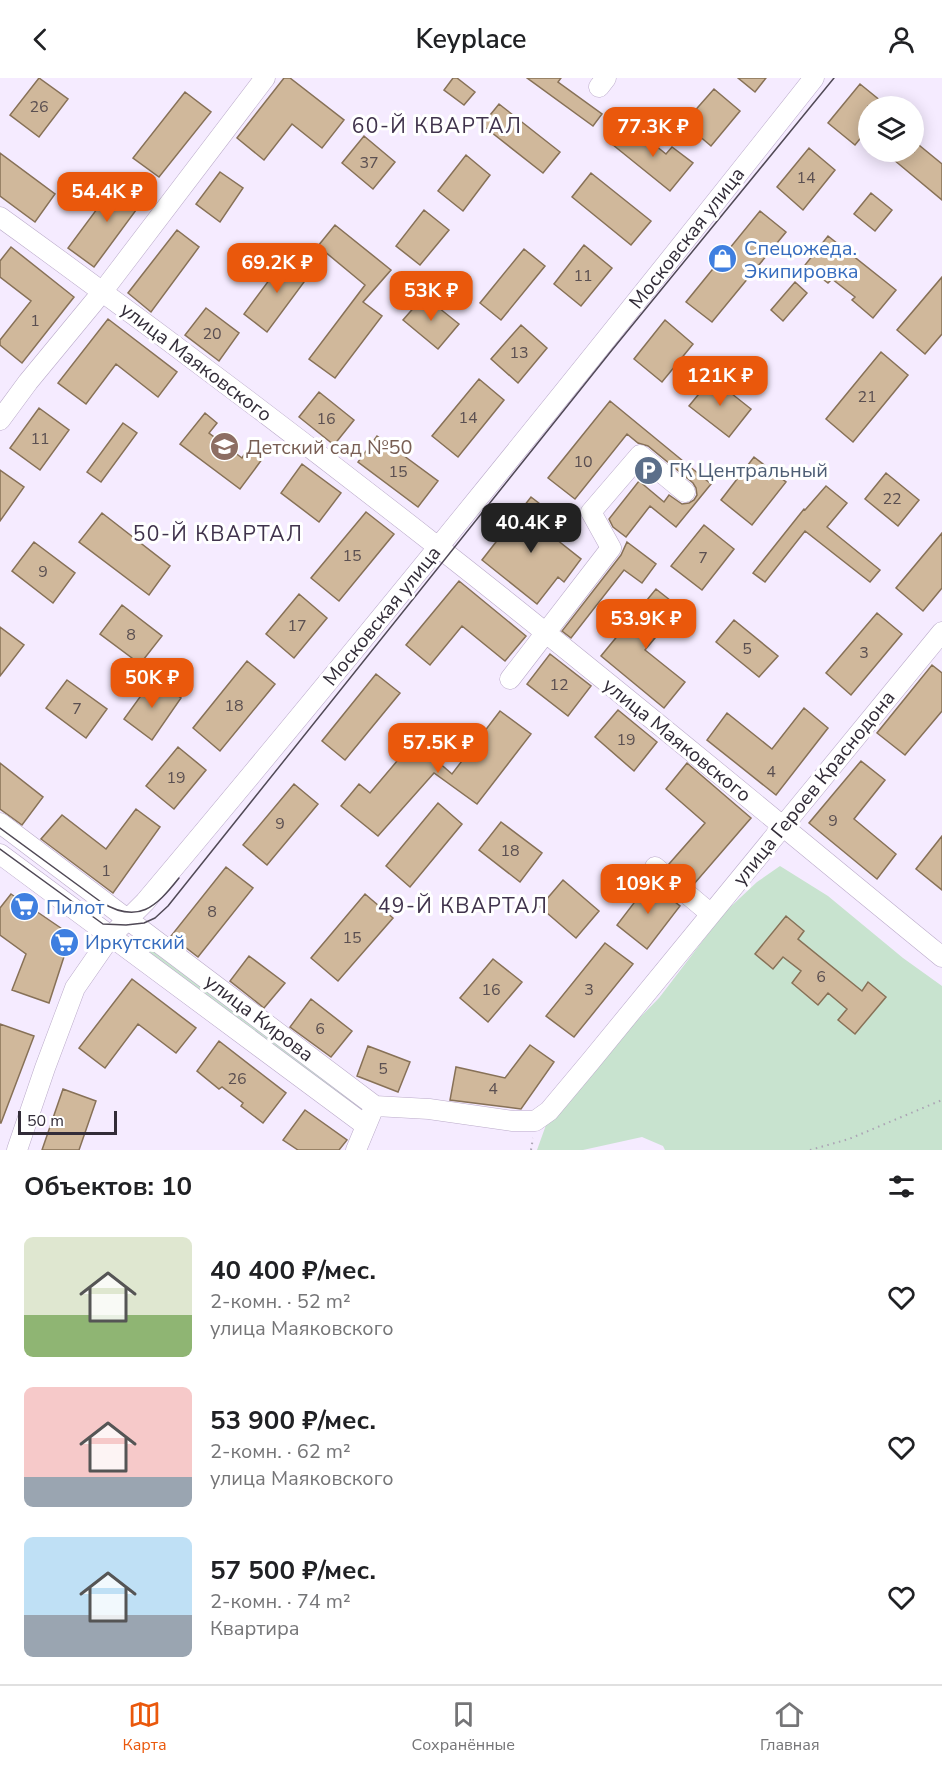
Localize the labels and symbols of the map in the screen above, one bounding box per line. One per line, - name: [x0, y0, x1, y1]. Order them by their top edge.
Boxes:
- house number: 26: [29, 96, 49, 118]
- pin: 77.3K ₽: [598, 107, 708, 158]
- district label: 60-Й КВАРТАЛ: [352, 112, 522, 140]
- house number: 37: [359, 152, 379, 174]
- street label: Московская улица: [623, 161, 751, 315]
- house number: 14: [796, 167, 816, 189]
- pin: 54.4K ₽: [52, 172, 162, 223]
- place label: Спецожеда. Экипировка: [744, 235, 858, 285]
- pin: 69.2K ₽: [222, 243, 332, 294]
- shop icon: Спецожеда. Экипировка: [707, 243, 739, 275]
- house number: 11: [573, 265, 593, 287]
- pin: 53K ₽: [389, 271, 473, 322]
- street label: улица Маяковского: [115, 296, 277, 428]
- house number: 1: [30, 310, 40, 332]
- house number: 20: [202, 323, 222, 345]
- house number: 13: [509, 342, 529, 364]
- pin: 121K ₽: [671, 356, 769, 407]
- house number: 21: [857, 386, 877, 408]
- house number: 14: [458, 407, 478, 429]
- house number: 16: [316, 408, 336, 430]
- house number: 11: [30, 428, 50, 450]
- school or university icon: Детский сад №50: [209, 431, 241, 463]
- place label: Детский сад №50: [246, 434, 413, 461]
- house number: 10: [573, 451, 593, 473]
- parking icon: ГК Центральный: [632, 454, 664, 486]
- place label: ГК Центральный: [669, 457, 828, 484]
- house number: 15: [388, 461, 408, 483]
- house number: 22: [882, 488, 902, 510]
- pin: 40.4K ₽: [476, 503, 586, 554]
- district label: 50-Й КВАРТАЛ: [133, 520, 303, 548]
- street label: Московская улица: [317, 540, 447, 692]
- house number: 15: [342, 545, 362, 567]
- house number: 7: [698, 547, 708, 569]
- house number: 9: [38, 561, 48, 583]
- pin: 53.9K ₽: [591, 599, 701, 650]
- house number: 17: [287, 615, 307, 637]
- house number: 8: [126, 624, 136, 646]
- house number: 5: [742, 638, 752, 660]
- house number: 3: [859, 642, 869, 664]
- pin: 50K ₽: [110, 658, 194, 709]
- street label: улица Маяковского: [597, 672, 757, 808]
- house number: 12: [549, 674, 569, 696]
- street label: улица Героев Краснодона: [727, 685, 901, 891]
- house number: 18: [224, 695, 244, 717]
- house number: 7: [72, 698, 82, 720]
- pin: 57.5K ₽: [383, 723, 493, 774]
- house number: 19: [616, 729, 636, 751]
- house number: 4: [766, 761, 776, 783]
- house number: 19: [166, 767, 186, 789]
- house number: 9: [828, 810, 838, 832]
- house number: 9: [275, 813, 285, 835]
- house number: 18: [500, 840, 520, 862]
- house number: 1: [101, 860, 111, 882]
- pin: 109K ₽: [599, 864, 697, 915]
- supermarket icon: Пилот: [9, 891, 41, 923]
- district label: 49-Й КВАРТАЛ: [378, 892, 548, 920]
- place label: Пилот: [46, 894, 105, 921]
- house number: 8: [207, 901, 217, 923]
- supermarket icon: Иркутский: [48, 926, 80, 958]
- house number: 15: [342, 927, 362, 949]
- place label: Иркутский: [85, 929, 185, 956]
- house number: 6: [816, 966, 826, 988]
- street label: улица Кирова: [199, 968, 319, 1068]
- house number: 16: [481, 979, 501, 1001]
- house number: 3: [584, 979, 594, 1001]
- house number: 6: [315, 1018, 325, 1040]
- house number: 5: [378, 1058, 388, 1080]
- house number: 26: [227, 1068, 247, 1090]
- house number: 4: [488, 1078, 498, 1100]
- scale bar: [18, 1108, 117, 1136]

